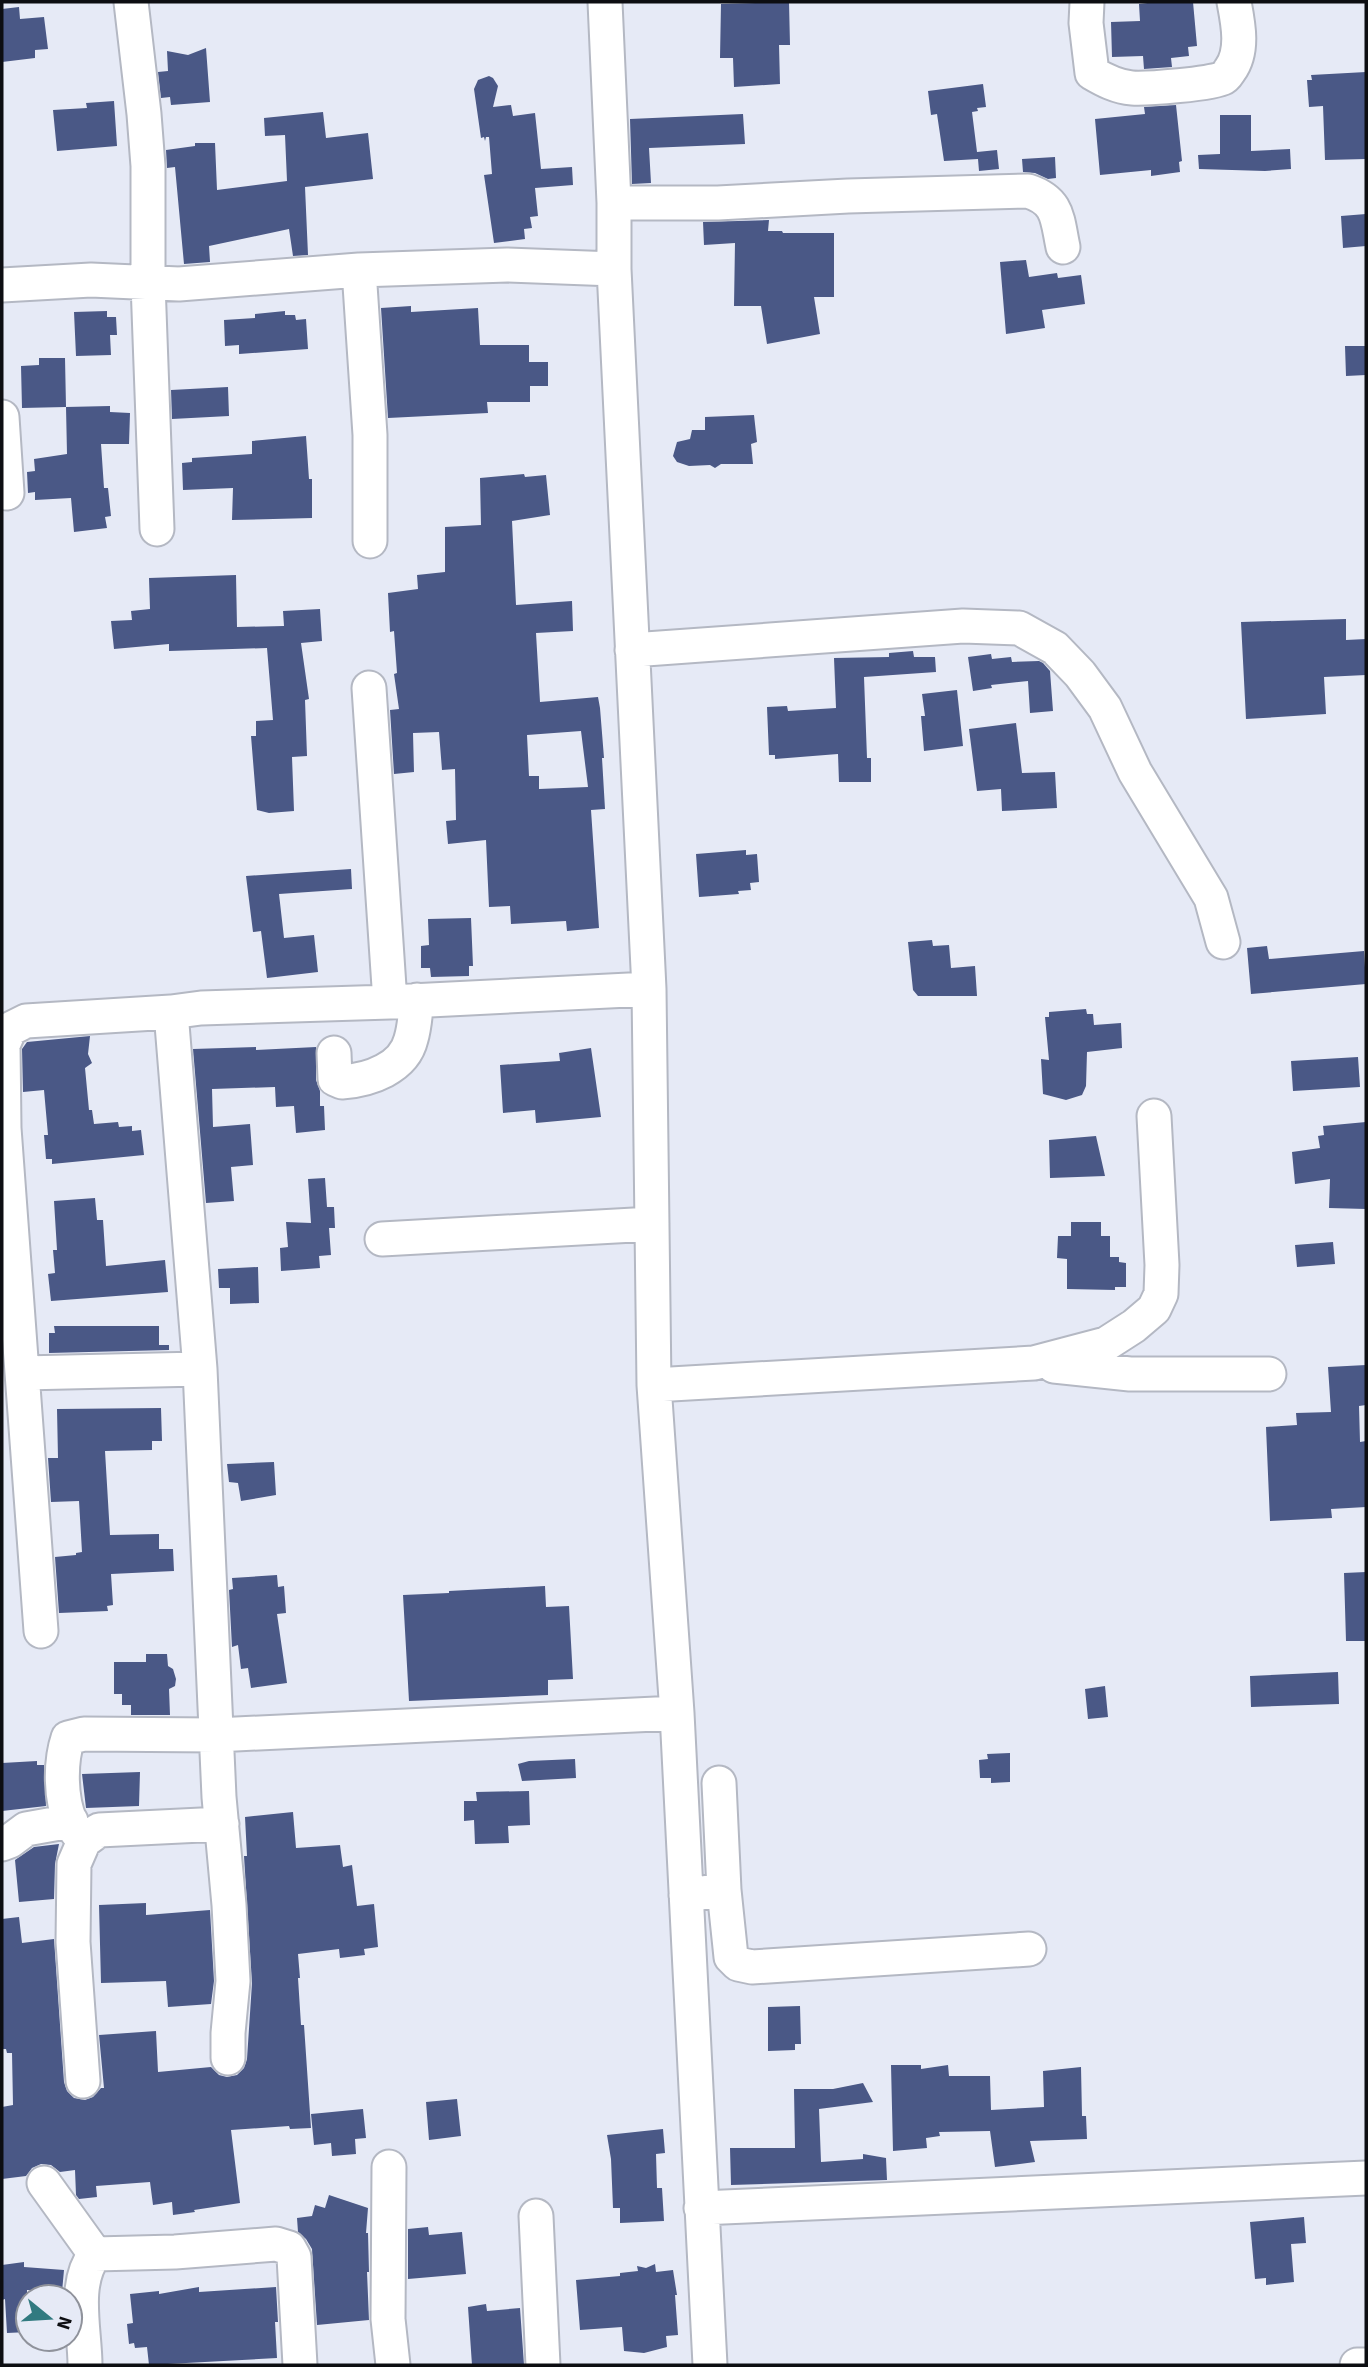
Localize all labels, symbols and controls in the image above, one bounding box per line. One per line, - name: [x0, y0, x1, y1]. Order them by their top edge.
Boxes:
- north arrow: [14, 2283, 84, 2353]
- text: N: [49, 2313, 79, 2333]

